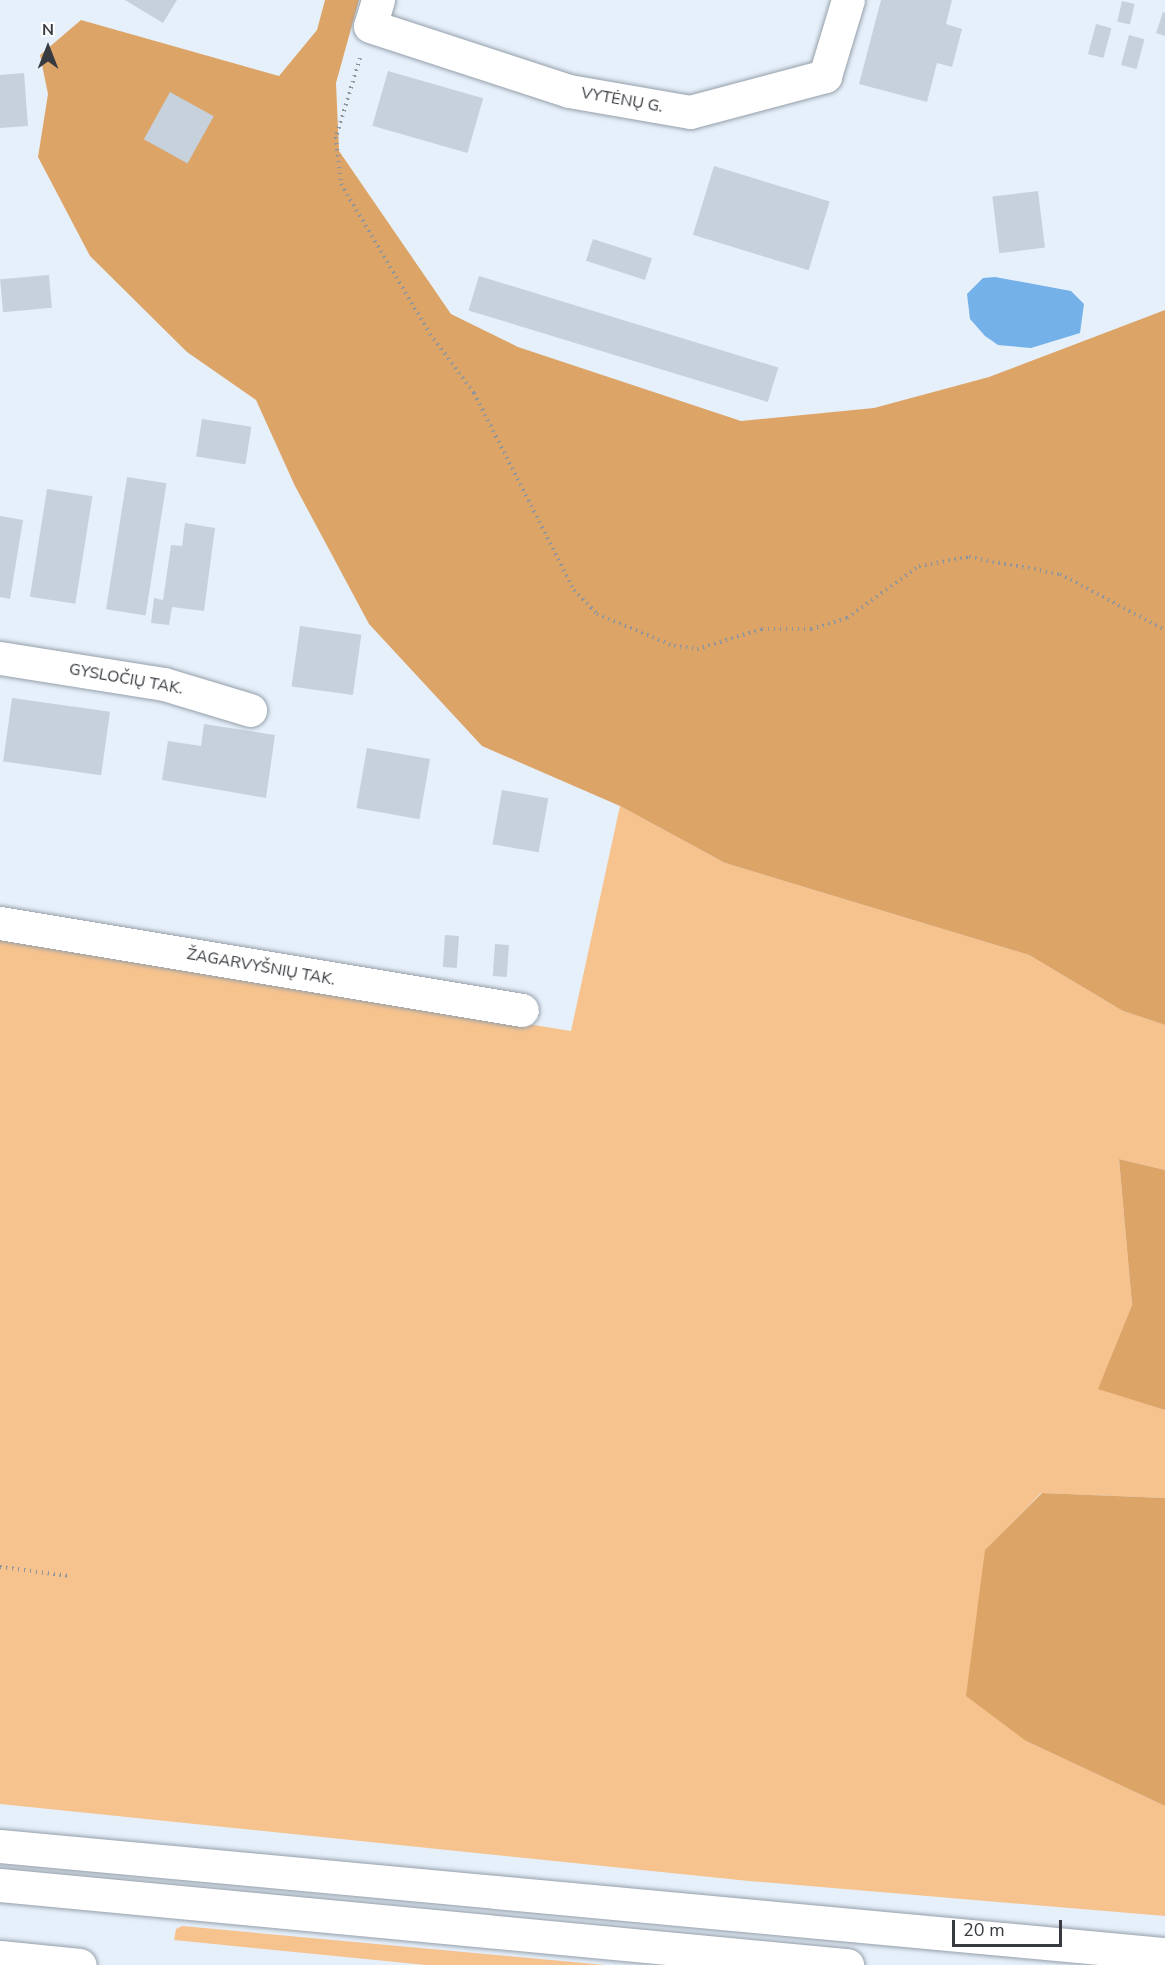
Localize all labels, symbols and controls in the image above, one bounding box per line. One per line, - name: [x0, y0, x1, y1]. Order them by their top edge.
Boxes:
- north arrow: [18, 18, 78, 78]
- text: N: [42, 19, 54, 41]
- street label: VYTĖNŲ G.: [580, 83, 664, 117]
- street label: GYSLOČIŲ TAK.: [68, 660, 184, 698]
- street label: ŽAGARVYŠNIŲ TAK.: [185, 944, 337, 990]
- scale bar: [955, 1908, 1064, 1946]
- text: 20 m: [963, 1918, 1005, 1942]

